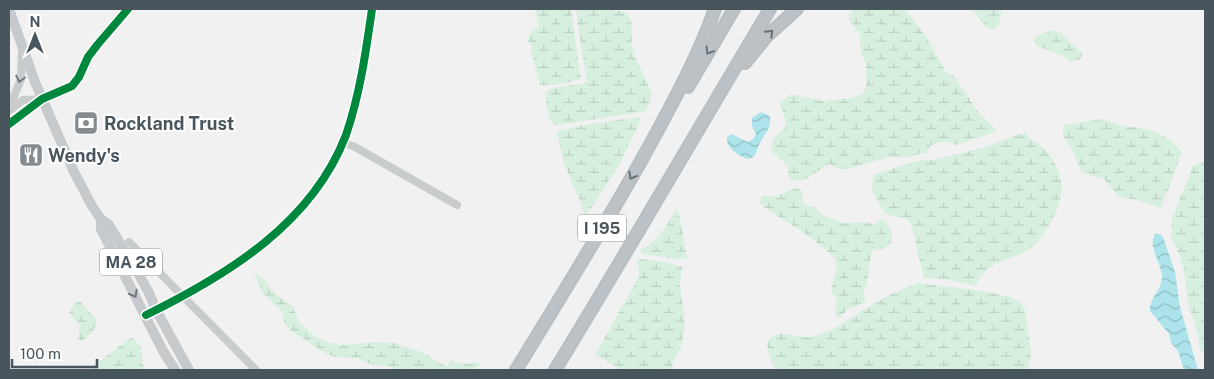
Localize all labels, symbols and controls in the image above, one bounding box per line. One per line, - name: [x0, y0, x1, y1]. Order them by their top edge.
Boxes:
- north arrow: [10, 10, 60, 60]
- text: N: [30, 14, 40, 30]
- one-way arrow: [765, 30, 774, 39]
- one-way arrow: [706, 45, 716, 54]
- one-way arrow: [15, 75, 26, 84]
- bank icon: Rockland Trust: [73, 110, 99, 136]
- place label: Rockland Trust: [104, 113, 234, 134]
- restaurant icon: Wendy's: [18, 142, 44, 168]
- place label: Wendy's: [48, 145, 120, 166]
- one-way arrow: [628, 171, 638, 180]
- road number: I 195: [578, 214, 626, 242]
- road number: MA 28: [100, 248, 162, 276]
- one-way arrow: [128, 289, 138, 298]
- scale bar: [12, 336, 98, 368]
- text: 100 m: [20, 345, 61, 362]

